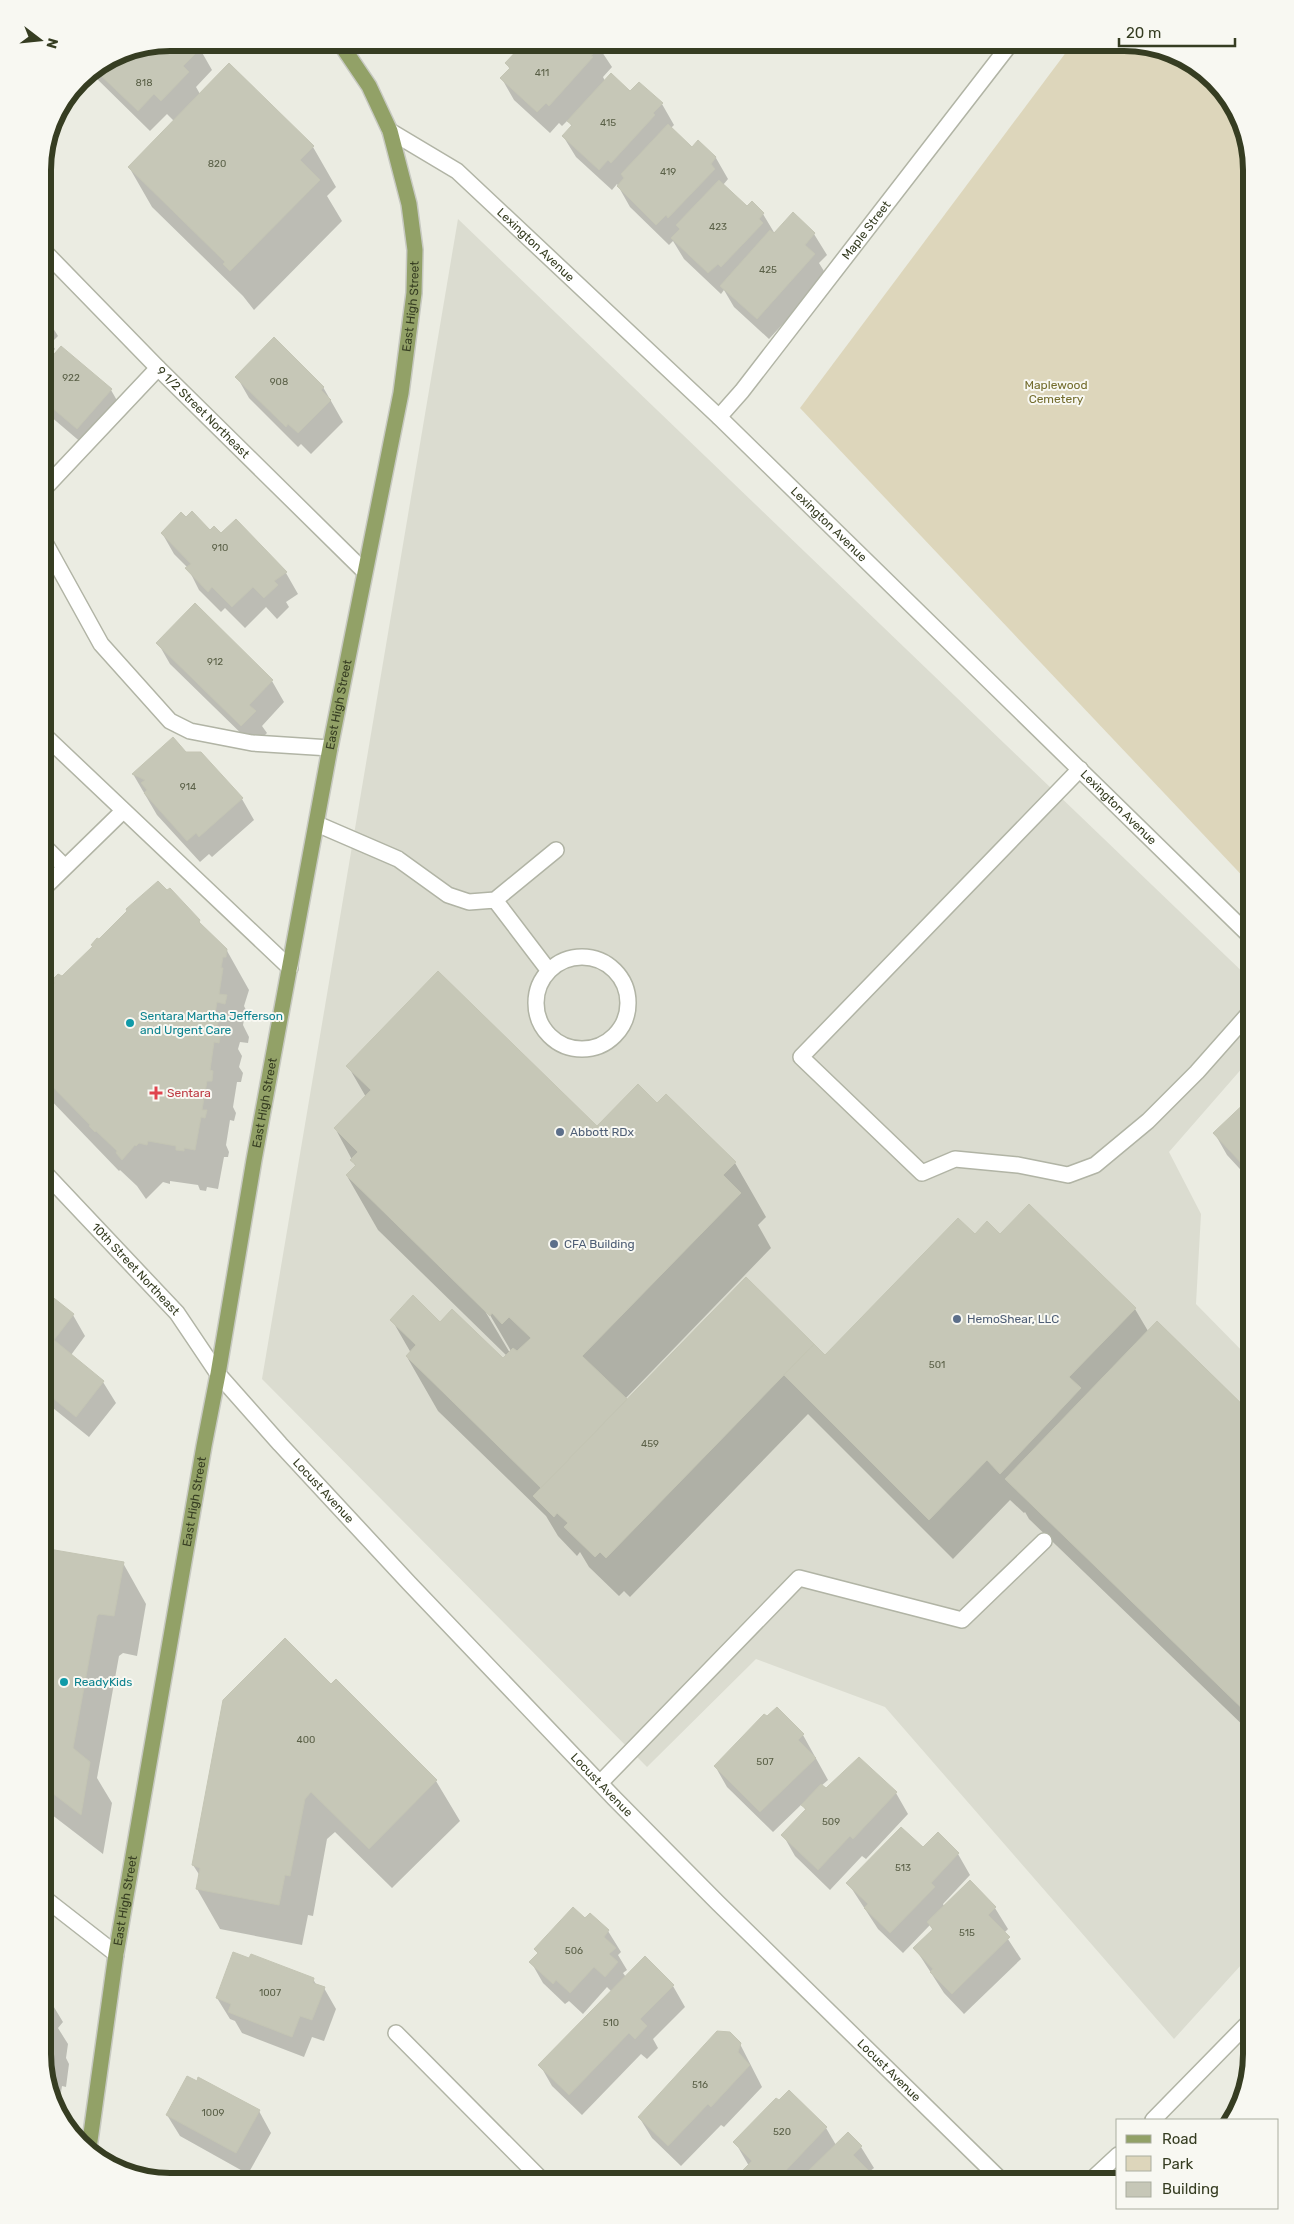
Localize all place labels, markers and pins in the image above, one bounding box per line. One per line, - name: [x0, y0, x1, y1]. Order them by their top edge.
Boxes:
- place label: Sentara Martha Jefferson and Urgent Care: [140, 1009, 283, 1037]
- marker: Sentara Martha Jefferson and Urgent Care: [124, 1017, 136, 1029]
- marker: Sentara: [149, 1086, 163, 1100]
- place label: Sentara: [167, 1086, 211, 1100]
- place label: Abbott RDx: [570, 1125, 635, 1139]
- marker: Abbott RDx: [554, 1126, 566, 1138]
- place label: CFA Building: [564, 1237, 635, 1251]
- marker: CFA Building: [548, 1238, 560, 1250]
- place label: HemoShear, LLC: [967, 1312, 1059, 1326]
- marker: HemoShear, LLC: [951, 1313, 963, 1325]
- place label: ReadyKids: [74, 1675, 132, 1689]
- marker: ReadyKids: [58, 1676, 70, 1688]

